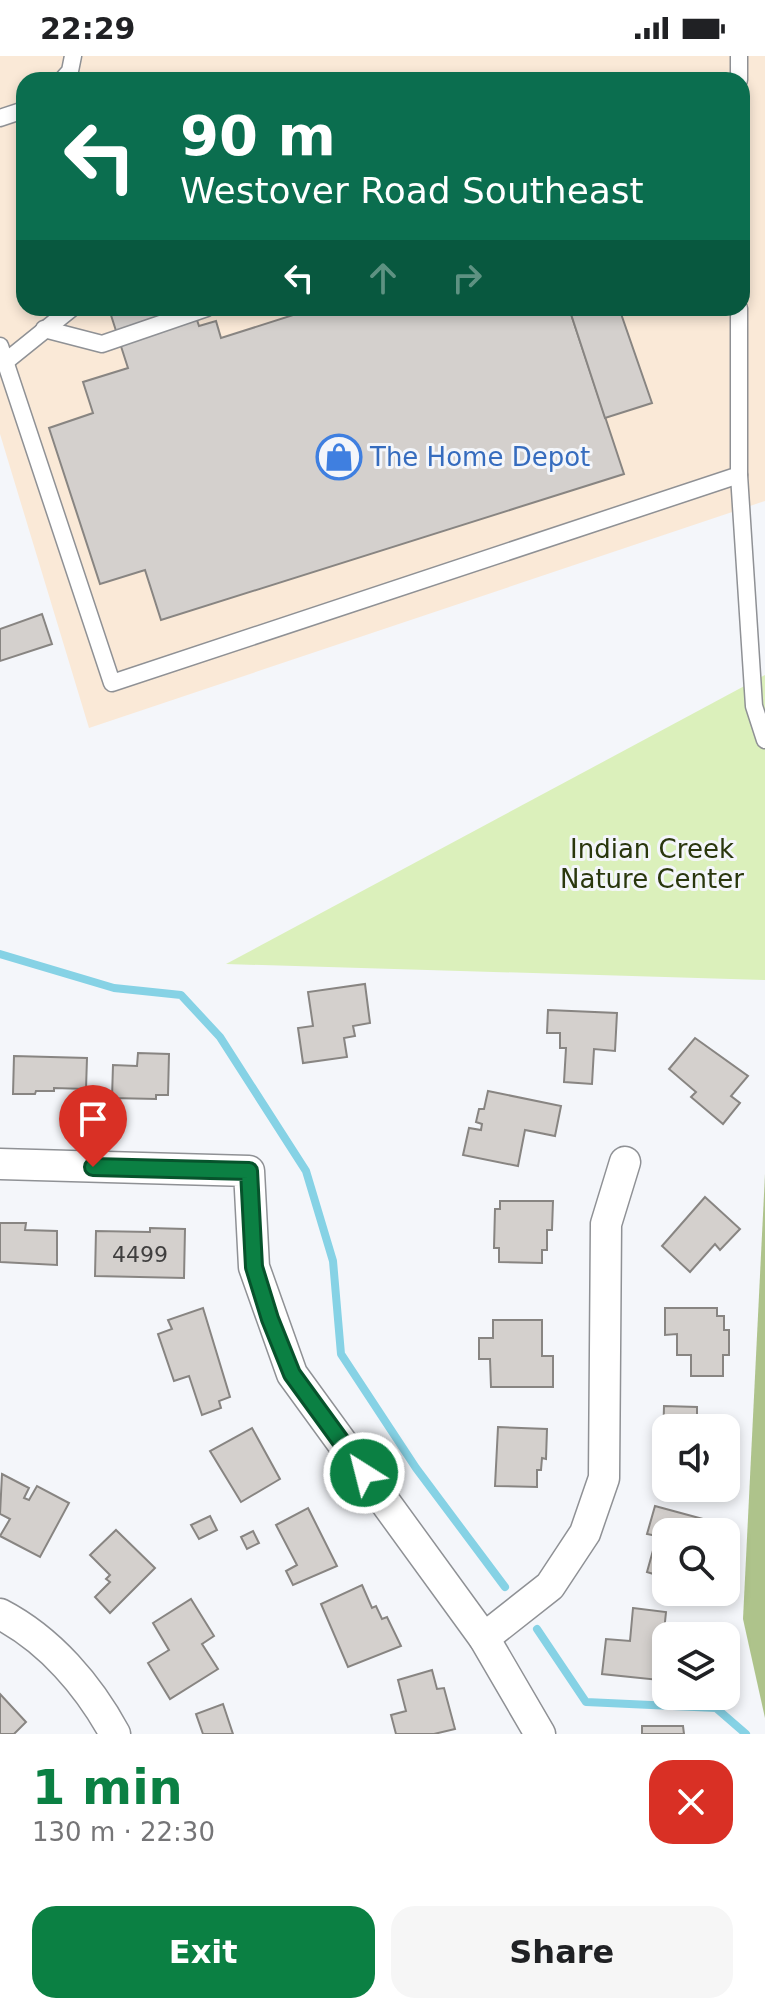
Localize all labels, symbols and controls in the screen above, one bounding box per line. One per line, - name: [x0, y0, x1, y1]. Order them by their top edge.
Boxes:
- text: 22:29: [40, 11, 136, 46]
- text: 90 m: [180, 103, 336, 168]
- icon: left: [48, 104, 152, 208]
- text: Westover Road Southeast: [180, 170, 644, 211]
- icon: left: [277, 256, 321, 300]
- icon: ahead: [361, 256, 405, 300]
- icon: right: [445, 256, 489, 300]
- shop icon: The Home Depot: [315, 433, 363, 481]
- place label: The Home Depot: [369, 442, 590, 472]
- park label: Indian Creek Nature Center: [560, 834, 744, 894]
- pin: [59, 1085, 127, 1167]
- icon: arrive: [71, 1097, 115, 1141]
- house number: 4499: [112, 1242, 168, 1267]
- map controls: [652, 1414, 740, 1710]
- button: sound: [652, 1414, 740, 1502]
- position arrow: [322, 1431, 406, 1515]
- button: search: [652, 1518, 740, 1606]
- button: layers: [652, 1622, 740, 1710]
- text: 1 min: [32, 1759, 183, 1815]
- button: close: [649, 1760, 733, 1844]
- text: 130 m · 22:30: [32, 1817, 215, 1847]
- button: Exit: [32, 1906, 375, 1998]
- button: Share: [391, 1906, 733, 1998]

